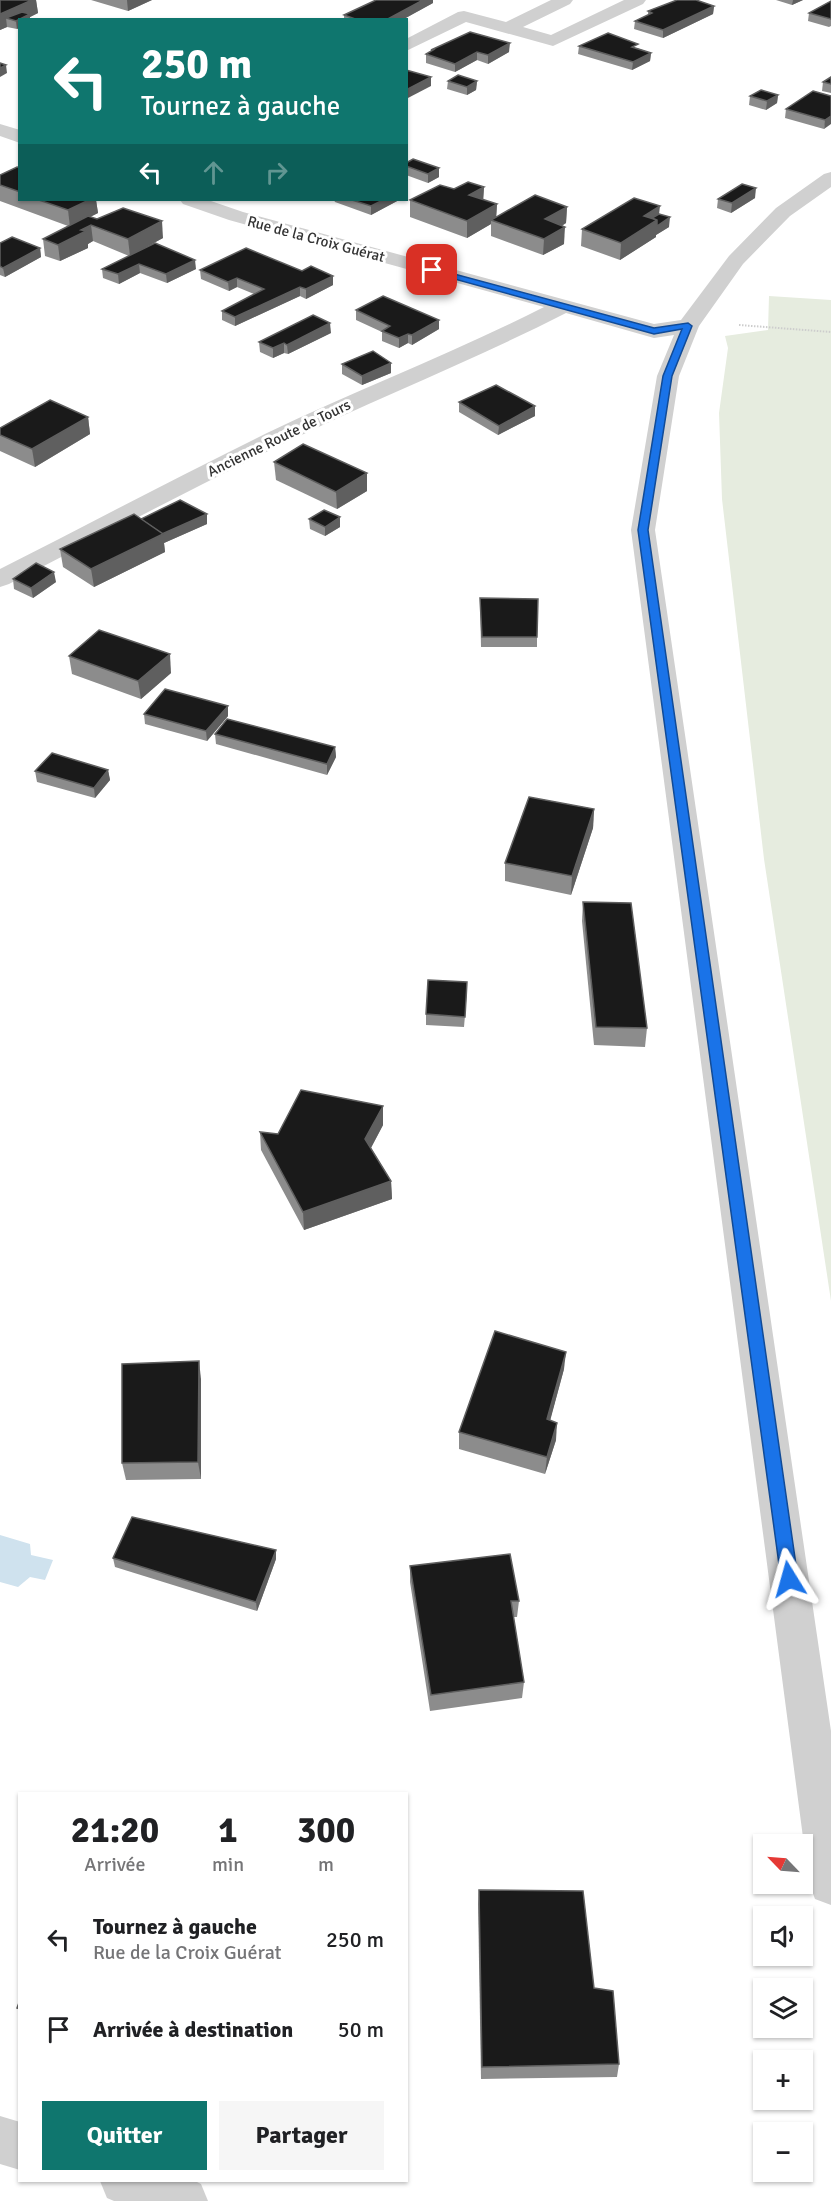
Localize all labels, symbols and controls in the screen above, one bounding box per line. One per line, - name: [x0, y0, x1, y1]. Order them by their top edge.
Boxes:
- text: 250 m: [141, 39, 252, 90]
- icon: left: [42, 42, 120, 120]
- text: Tournez à gauche: [141, 90, 340, 123]
- icon: left: [134, 156, 167, 189]
- icon: ahead: [197, 156, 230, 189]
- icon: right: [260, 156, 293, 189]
- street label: Rue de la Croix Guérat: [245, 212, 387, 266]
- pin: [406, 244, 457, 295]
- icon: arrive: [415, 253, 448, 286]
- street label: Ancienne Route de Tours: [204, 395, 354, 481]
- position arrow: [757, 1547, 821, 1611]
- text: 21:20: [71, 1808, 159, 1853]
- text: 1: [218, 1808, 238, 1853]
- text: 300: [297, 1808, 355, 1853]
- north arrow: [753, 1834, 813, 1894]
- map controls: [753, 1834, 813, 2182]
- text: Arrivée: [84, 1852, 146, 1877]
- text: min: [212, 1852, 244, 1877]
- text: m: [318, 1852, 334, 1877]
- button: sound: [753, 1906, 813, 1966]
- text: Tournez à gauche: [93, 1913, 257, 1940]
- icon: left: [42, 1923, 75, 1956]
- text: 250 m: [326, 1926, 384, 1953]
- text: Rue de la Croix Guérat: [93, 1940, 282, 1965]
- button: layers: [753, 1978, 813, 2038]
- icon: arrive: [42, 2013, 75, 2046]
- text: Arrivée à destination: [93, 2016, 293, 2043]
- text: 50 m: [338, 2016, 384, 2043]
- button: +: [753, 2050, 813, 2110]
- button: Quitter: [42, 2101, 207, 2170]
- button: Partager: [219, 2101, 384, 2170]
- button: −: [753, 2122, 813, 2182]

